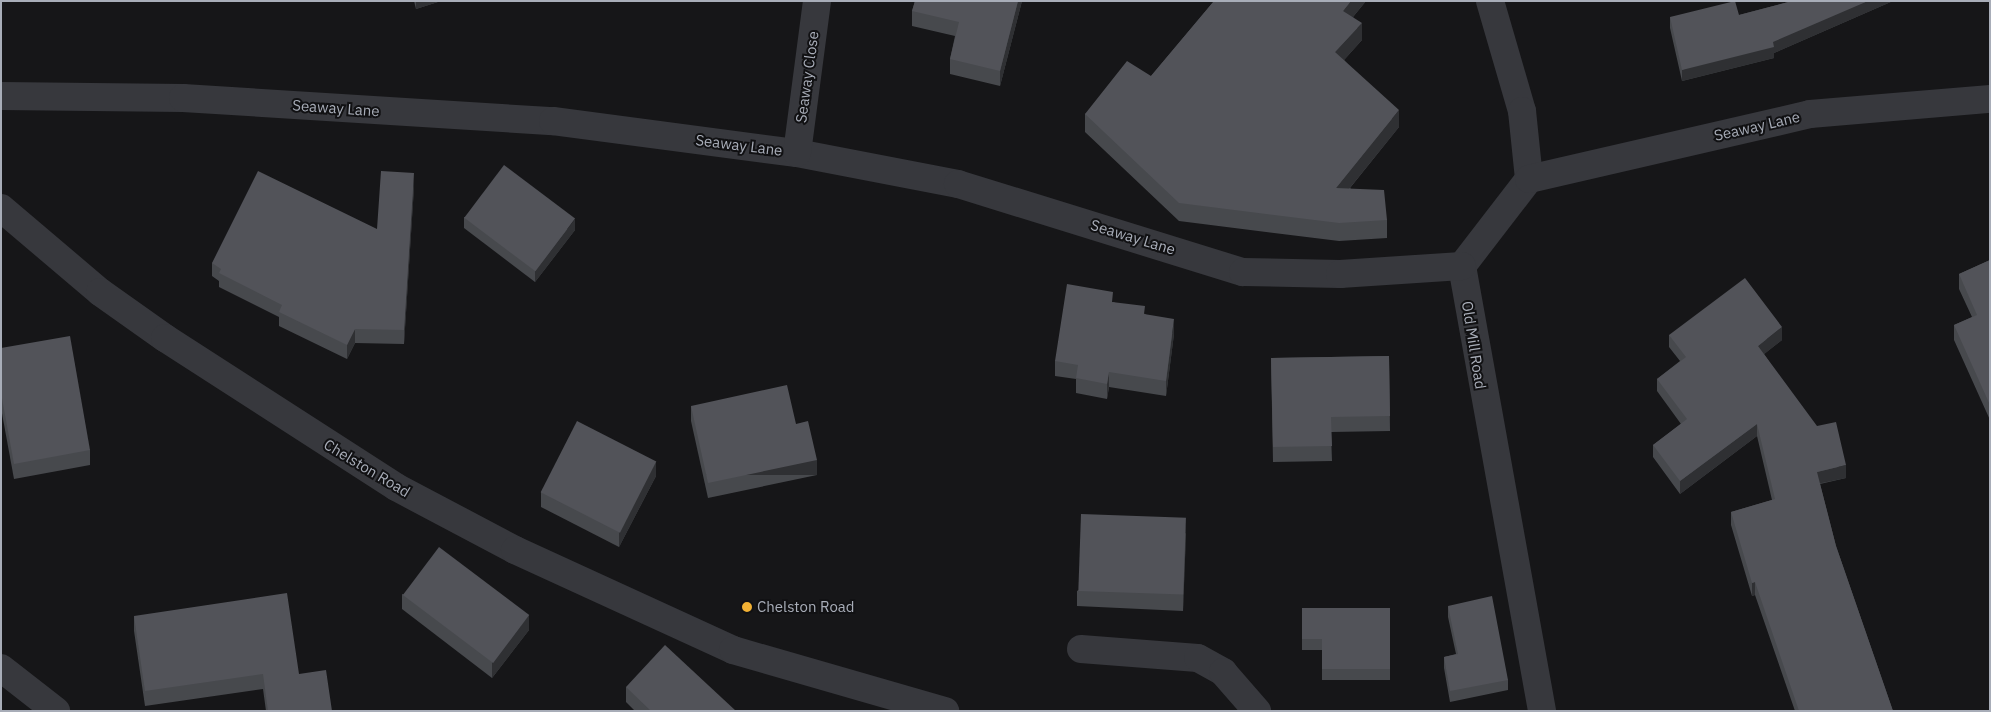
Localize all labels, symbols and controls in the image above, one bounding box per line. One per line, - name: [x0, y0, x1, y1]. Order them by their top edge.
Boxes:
- street label: Seaway Close: [792, 30, 822, 124]
- street label: Seaway Lane: [292, 96, 380, 120]
- street label: Seaway Lane: [1712, 107, 1802, 145]
- street label: Seaway Lane: [694, 131, 784, 159]
- street label: Seaway Lane: [1089, 216, 1177, 258]
- street label: Old Mill Road: [1458, 300, 1490, 390]
- street label: Chelston Road: [321, 435, 413, 501]
- place label: Chelston Road: [757, 598, 854, 616]
- marker: Chelston Road: [741, 601, 753, 613]

